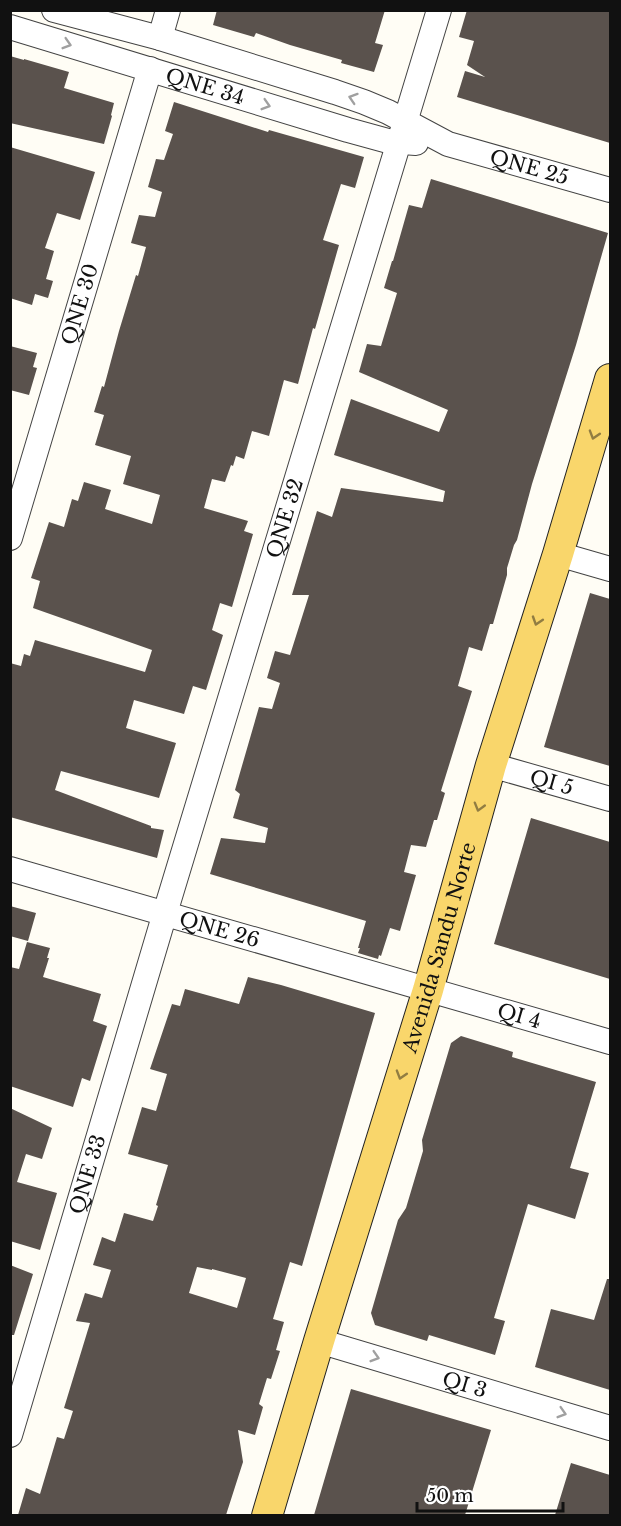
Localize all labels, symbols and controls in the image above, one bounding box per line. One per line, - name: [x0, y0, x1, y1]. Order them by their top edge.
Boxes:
- one-way arrow: [61, 37, 72, 49]
- street label: QNE 34: [163, 63, 247, 110]
- one-way arrow: [348, 93, 359, 105]
- one-way arrow: [260, 98, 271, 110]
- street label: QNE 25: [487, 145, 571, 190]
- street label: QNE 30: [56, 261, 103, 348]
- one-way arrow: [589, 429, 601, 440]
- street label: QNE 32: [261, 476, 308, 561]
- one-way arrow: [532, 615, 544, 626]
- street label: QI 5: [527, 765, 576, 800]
- one-way arrow: [474, 802, 486, 812]
- street label: Avenida Sandu Norte: [397, 840, 481, 1057]
- street label: QNE 26: [177, 906, 262, 952]
- street label: QI 4: [495, 998, 544, 1034]
- one-way arrow: [396, 1069, 408, 1080]
- street label: QNE 33: [64, 1132, 111, 1217]
- one-way arrow: [369, 1350, 380, 1362]
- street label: QI 3: [440, 1367, 490, 1402]
- one-way arrow: [556, 1406, 566, 1418]
- scale bar: [417, 1475, 562, 1513]
- text: 50 m: [426, 1485, 474, 1507]

